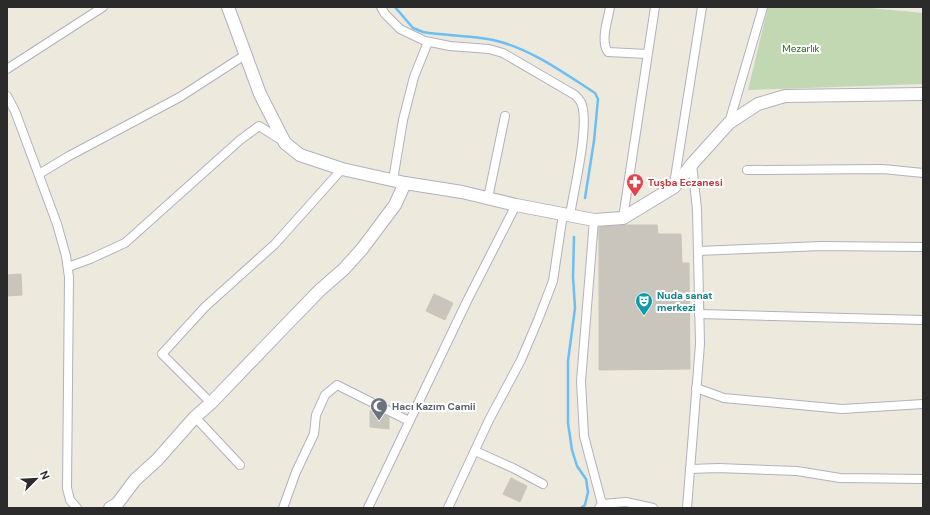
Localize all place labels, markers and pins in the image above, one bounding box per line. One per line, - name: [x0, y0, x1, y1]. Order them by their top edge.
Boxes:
- pharmacy icon: Tuşba Eczanesi: [625, 172, 645, 197]
- place label: Tuşba Eczanesi: [648, 176, 723, 189]
- place label: Nuda sanat merkezi: [657, 289, 713, 314]
- theatre icon: Nuda sanat merkezi: [634, 291, 654, 316]
- mosque icon: Hacı Kazım Camii: [369, 396, 389, 421]
- place label: Hacı Kazım Camii: [392, 400, 476, 413]

